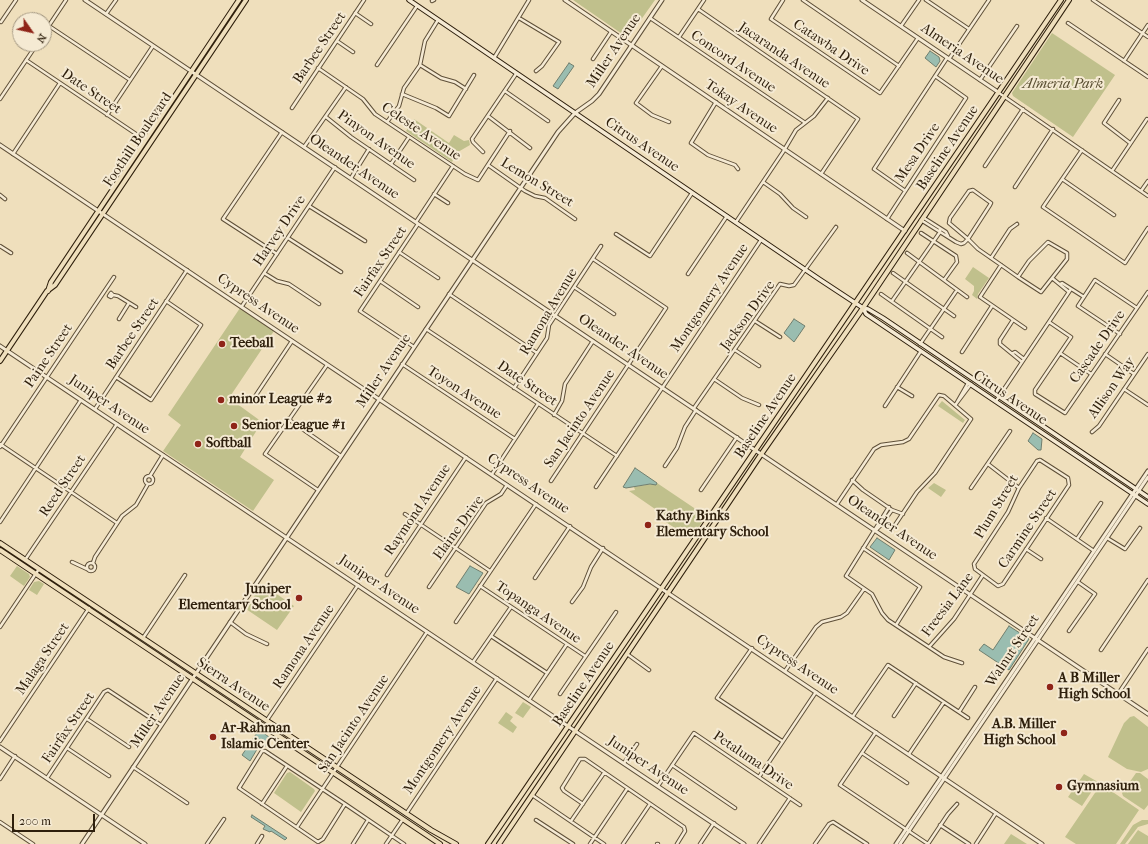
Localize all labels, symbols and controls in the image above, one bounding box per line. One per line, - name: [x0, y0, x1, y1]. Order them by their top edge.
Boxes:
- street label: Barbee Street: [290, 9, 350, 87]
- street label: Miller Avenue: [583, 11, 645, 91]
- north arrow: [12, 12, 52, 52]
- street label: Catawba Drive: [790, 16, 872, 80]
- street label: Jacaranda Avenue: [735, 19, 833, 93]
- street label: Almeria Avenue: [917, 20, 1007, 88]
- street label: Concord Avenue: [687, 27, 779, 97]
- text: N: [34, 31, 49, 46]
- street label: Date Street: [58, 66, 124, 118]
- street label: Tokay Avenue: [701, 76, 781, 138]
- park label: Almeria Park: [1023, 77, 1103, 93]
- street label: Foothill Boulevard: [100, 89, 176, 191]
- street label: Celeste Avenue: [378, 99, 464, 165]
- street label: Baseline Avenue: [913, 102, 983, 194]
- street label: Pinyon Avenue: [334, 107, 418, 173]
- street label: Citrus Avenue: [602, 114, 682, 176]
- street label: Mesa Drive: [892, 120, 944, 186]
- street label: Oleander Avenue: [306, 131, 402, 203]
- street label: Lemon Street: [497, 155, 577, 211]
- street label: Harvey Drive: [250, 192, 310, 270]
- street label: Fairfax Street: [351, 223, 411, 301]
- street label: Montgomery Avenue: [667, 241, 753, 355]
- street label: Ramona Avenue: [517, 266, 581, 358]
- street label: Cypress Avenue: [214, 270, 302, 338]
- street label: Jackson Drive: [717, 278, 779, 354]
- street label: Barbee Street: [103, 295, 163, 373]
- street label: Cascade Drive: [1067, 307, 1129, 387]
- street label: Oleander Avenue: [575, 311, 671, 383]
- street label: Paine Street: [21, 321, 77, 391]
- street label: Miller Avenue: [353, 331, 415, 411]
- place label: Teeball: [230, 336, 274, 352]
- marker: Teeball: [217, 339, 227, 349]
- street label: Allison Way: [1085, 354, 1139, 422]
- street label: Date Street: [494, 358, 560, 410]
- street label: Toyon Avenue: [424, 363, 504, 423]
- street label: San Jacinto Avenue: [541, 367, 619, 471]
- street label: Citrus Avenue: [970, 367, 1050, 429]
- street label: Baseline Avenue: [731, 370, 801, 462]
- street label: Juniper Avenue: [65, 372, 153, 438]
- place label: minor League #2: [229, 392, 332, 408]
- marker: minor League #2: [216, 395, 226, 405]
- place label: Senior League #1: [242, 418, 345, 434]
- marker: Senior League #1: [229, 421, 239, 431]
- place label: Softball: [206, 436, 251, 452]
- marker: Softball: [193, 439, 203, 449]
- street label: Cypress Avenue: [484, 450, 572, 518]
- street label: Reed Street: [36, 452, 90, 520]
- street label: Raymond Avenue: [381, 461, 455, 559]
- street label: Plum Street: [971, 472, 1023, 542]
- street label: Carmine Street: [995, 486, 1061, 572]
- street label: Oleander Avenue: [844, 492, 940, 564]
- street label: Elaine Drive: [430, 493, 488, 563]
- place label: Kathy Binks Elementary School: [656, 509, 769, 542]
- marker: Kathy Binks Elementary School: [643, 520, 653, 530]
- street label: Juniper Avenue: [335, 552, 423, 618]
- street label: Freesia Lane: [918, 570, 978, 640]
- street label: Topanga Avenue: [492, 578, 584, 648]
- place label: Juniper Elementary School: [178, 582, 291, 614]
- marker: Juniper Elementary School: [294, 593, 304, 603]
- street label: Ramona Avenue: [270, 602, 338, 692]
- street label: Walnut Street: [983, 612, 1043, 690]
- street label: Malaga Street: [13, 620, 73, 698]
- street label: Cypress Avenue: [753, 631, 841, 699]
- street label: Baseline Avenue: [549, 638, 619, 730]
- street label: Sierra Avenue: [193, 654, 273, 716]
- street label: Miller Avenue: [127, 671, 189, 751]
- place label: A B Miller High School: [1058, 671, 1131, 704]
- street label: San Jacinto Avenue: [315, 672, 393, 776]
- marker: A B Miller High School: [1045, 682, 1055, 692]
- street label: Montgomery Avenue: [400, 683, 486, 797]
- street label: Fairfax Street: [39, 689, 99, 767]
- place label: A.B. Miller High School: [983, 717, 1056, 750]
- place label: Ar-Rahman Islamic Center: [221, 721, 309, 754]
- street label: Petaluma Drive: [710, 728, 796, 794]
- marker: A.B. Miller High School: [1059, 728, 1069, 738]
- marker: Ar-Rahman Islamic Center: [208, 732, 218, 742]
- street label: Juniper Avenue: [604, 733, 692, 799]
- place label: Gymnasium: [1067, 779, 1139, 795]
- marker: Gymnasium: [1054, 782, 1064, 792]
- scale bar: [14, 806, 97, 832]
- text: 200 m: [19, 814, 51, 828]

